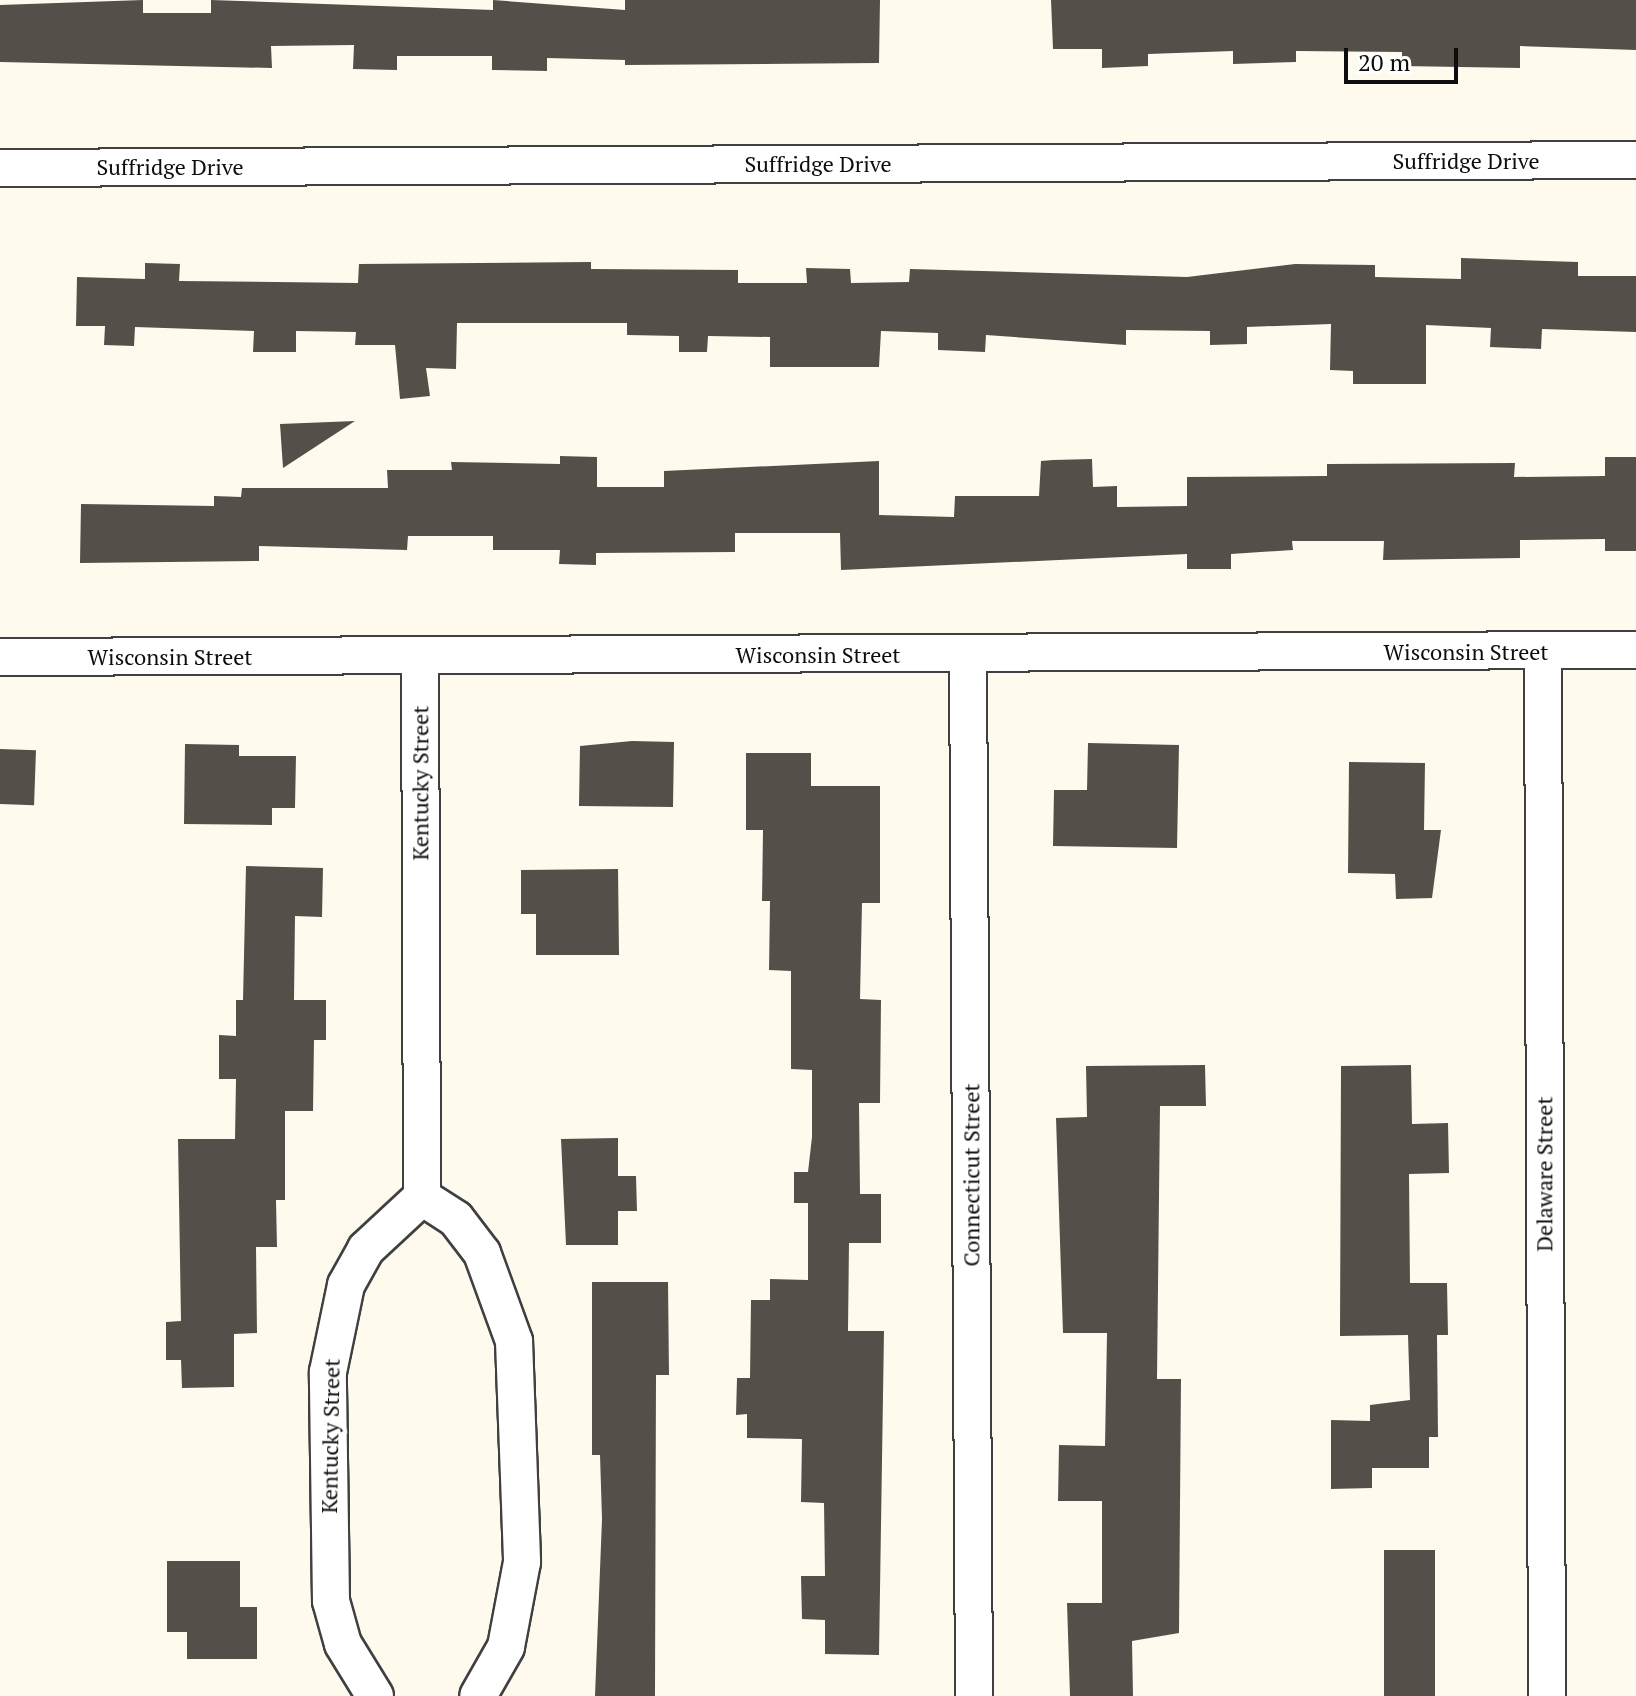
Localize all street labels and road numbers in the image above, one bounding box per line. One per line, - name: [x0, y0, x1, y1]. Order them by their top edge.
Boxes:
- street label: Suffridge Drive: [1392, 148, 1540, 174]
- street label: Suffridge Drive: [744, 151, 892, 177]
- street label: Suffridge Drive: [96, 154, 244, 180]
- street label: Wisconsin Street: [1383, 639, 1549, 665]
- street label: Wisconsin Street: [735, 642, 901, 668]
- street label: Wisconsin Street: [87, 644, 253, 670]
- street label: Kentucky Street: [407, 706, 433, 860]
- street label: Connecticut Street: [958, 1083, 984, 1267]
- street label: Delaware Street: [1531, 1096, 1557, 1252]
- street label: Kentucky Street: [315, 1358, 345, 1514]

